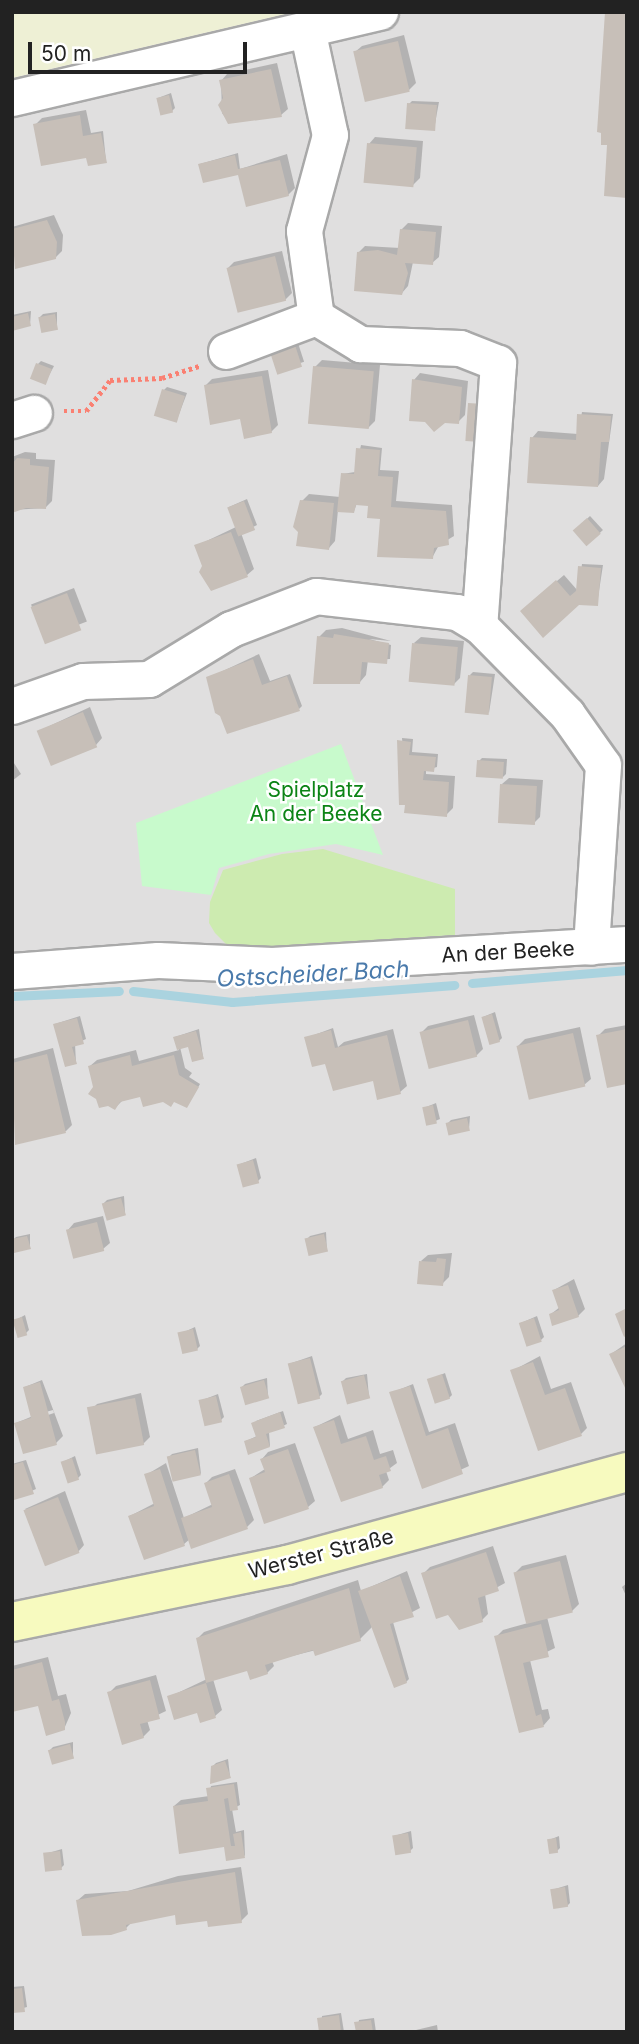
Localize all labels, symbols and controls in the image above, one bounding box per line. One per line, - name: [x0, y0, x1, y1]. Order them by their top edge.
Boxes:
- scale bar: [32, 28, 250, 72]
- text: 50 m: [41, 41, 91, 66]
- park label: Spielplatz An der Beeke: [249, 777, 383, 827]
- street label: An der Beeke: [441, 936, 575, 968]
- water label: Ostscheider Bach: [216, 955, 410, 993]
- street label: Werster Straße: [246, 1524, 396, 1584]

